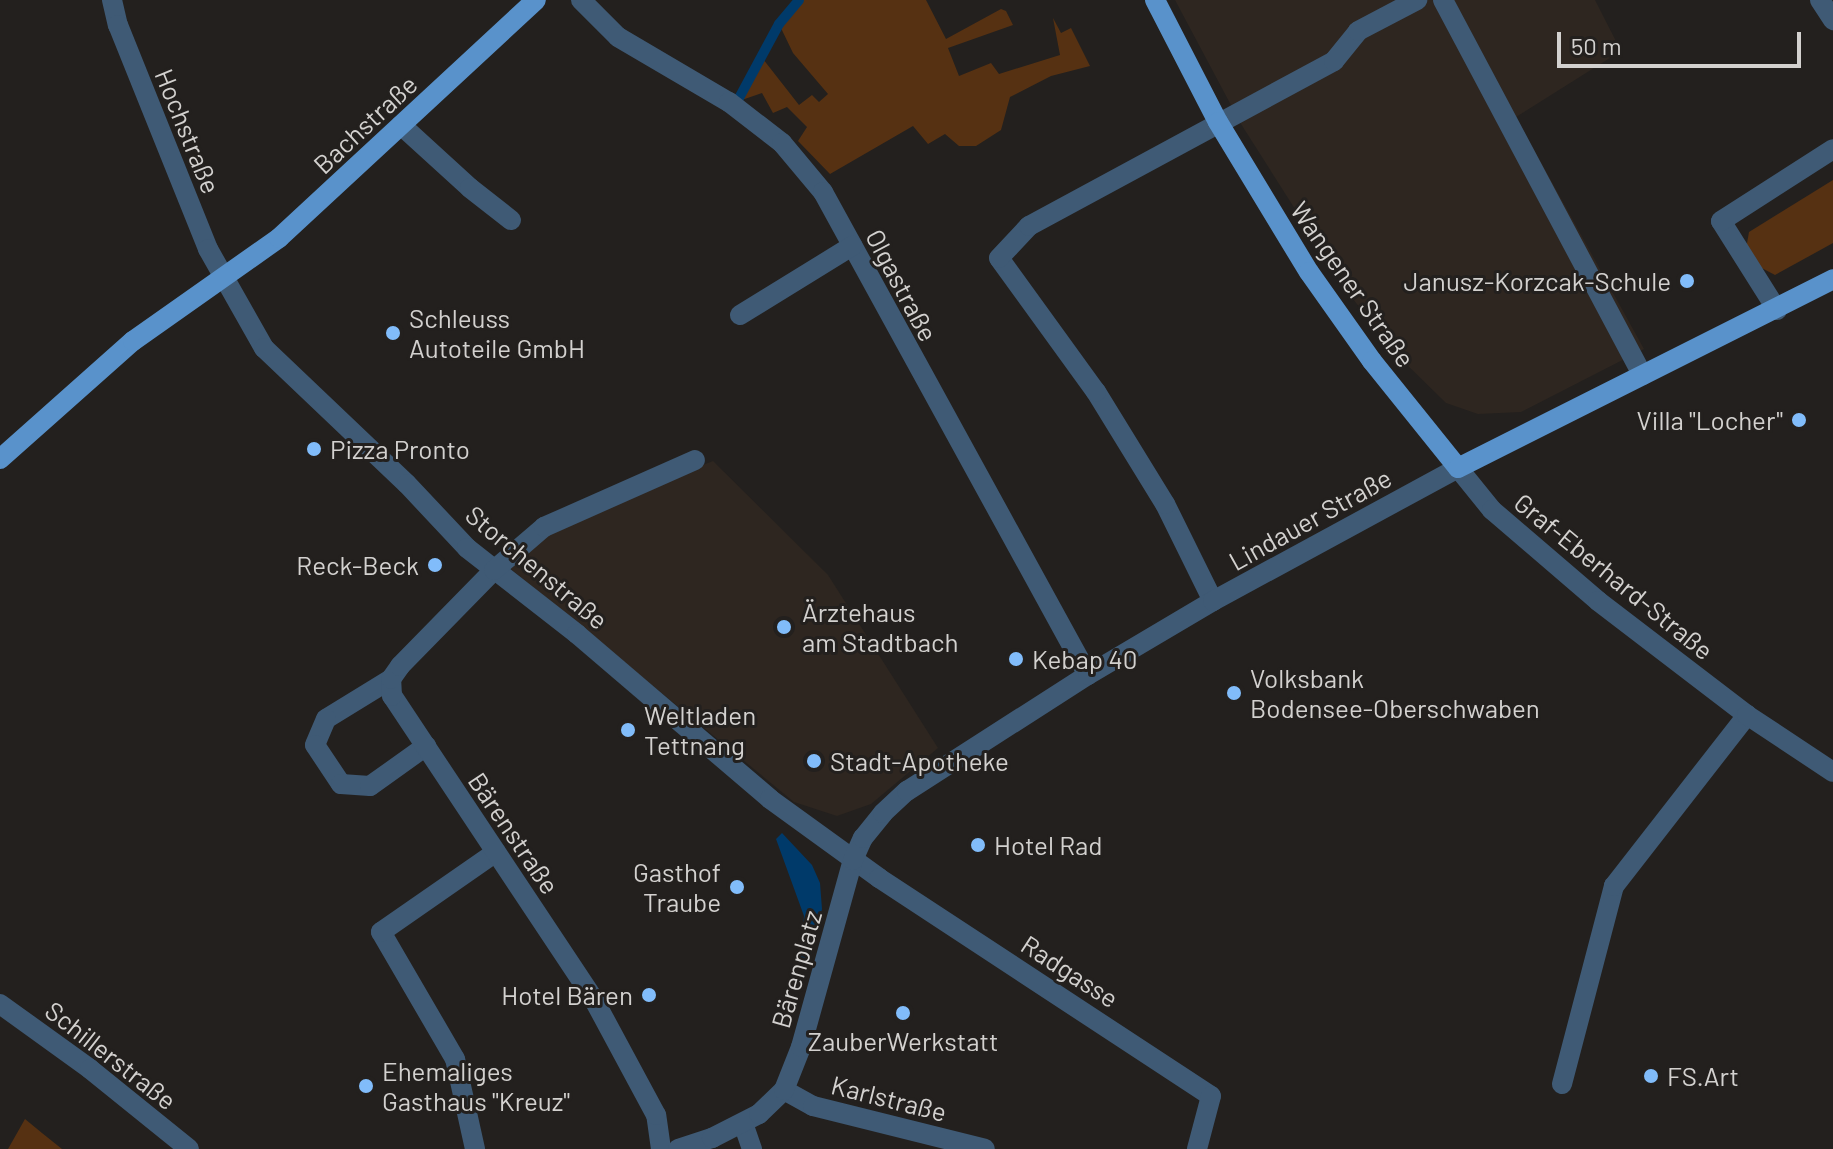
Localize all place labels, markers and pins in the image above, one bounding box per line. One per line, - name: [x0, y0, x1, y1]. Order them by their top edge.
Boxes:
- place label: Janusz-Korzcak-Schule: [1404, 265, 1671, 297]
- marker: Janusz-Korzcak-Schule: [1678, 272, 1696, 290]
- place label: Schleuss Autoteile GmbH: [409, 302, 585, 364]
- marker: Schleuss Autoteile GmbH: [384, 324, 402, 342]
- place label: Villa "Locher": [1637, 404, 1783, 436]
- marker: Villa "Locher": [1790, 411, 1808, 429]
- place label: Pizza Pronto: [330, 433, 470, 465]
- marker: Pizza Pronto: [305, 440, 323, 458]
- place label: Reck-Beck: [296, 549, 419, 581]
- marker: Reck-Beck: [426, 556, 444, 574]
- place label: Ärztehaus am Stadtbach: [802, 596, 959, 658]
- marker: Ärztehaus am Stadtbach: [773, 616, 795, 638]
- place label: Kebap 40: [1032, 643, 1137, 675]
- marker: Kebap 40: [1007, 650, 1025, 668]
- place label: Volksbank Bodensee-Oberschwaben: [1250, 662, 1540, 724]
- marker: Volksbank Bodensee-Oberschwaben: [1225, 684, 1243, 702]
- place label: Weltladen Tettnang: [644, 699, 756, 760]
- marker: Weltladen Tettnang: [619, 721, 637, 739]
- place label: Stadt-Apotheke: [830, 745, 1009, 777]
- marker: Stadt-Apotheke: [805, 752, 823, 770]
- place label: Hotel Rad: [994, 829, 1103, 861]
- marker: Hotel Rad: [969, 836, 987, 854]
- place label: Gasthof Traube: [633, 856, 721, 918]
- marker: Gasthof Traube: [728, 878, 746, 896]
- place label: Hotel Bären: [501, 979, 633, 1011]
- marker: Hotel Bären: [640, 986, 658, 1004]
- marker: ZauberWerkstatt: [894, 1004, 912, 1022]
- place label: ZauberWerkstatt: [808, 1025, 998, 1057]
- place label: Ehemaliges Gasthaus "Kreuz": [382, 1055, 570, 1116]
- place label: FS.Art: [1667, 1060, 1739, 1092]
- marker: FS.Art: [1642, 1067, 1660, 1085]
- marker: Ehemaliges Gasthaus "Kreuz": [357, 1077, 375, 1095]

